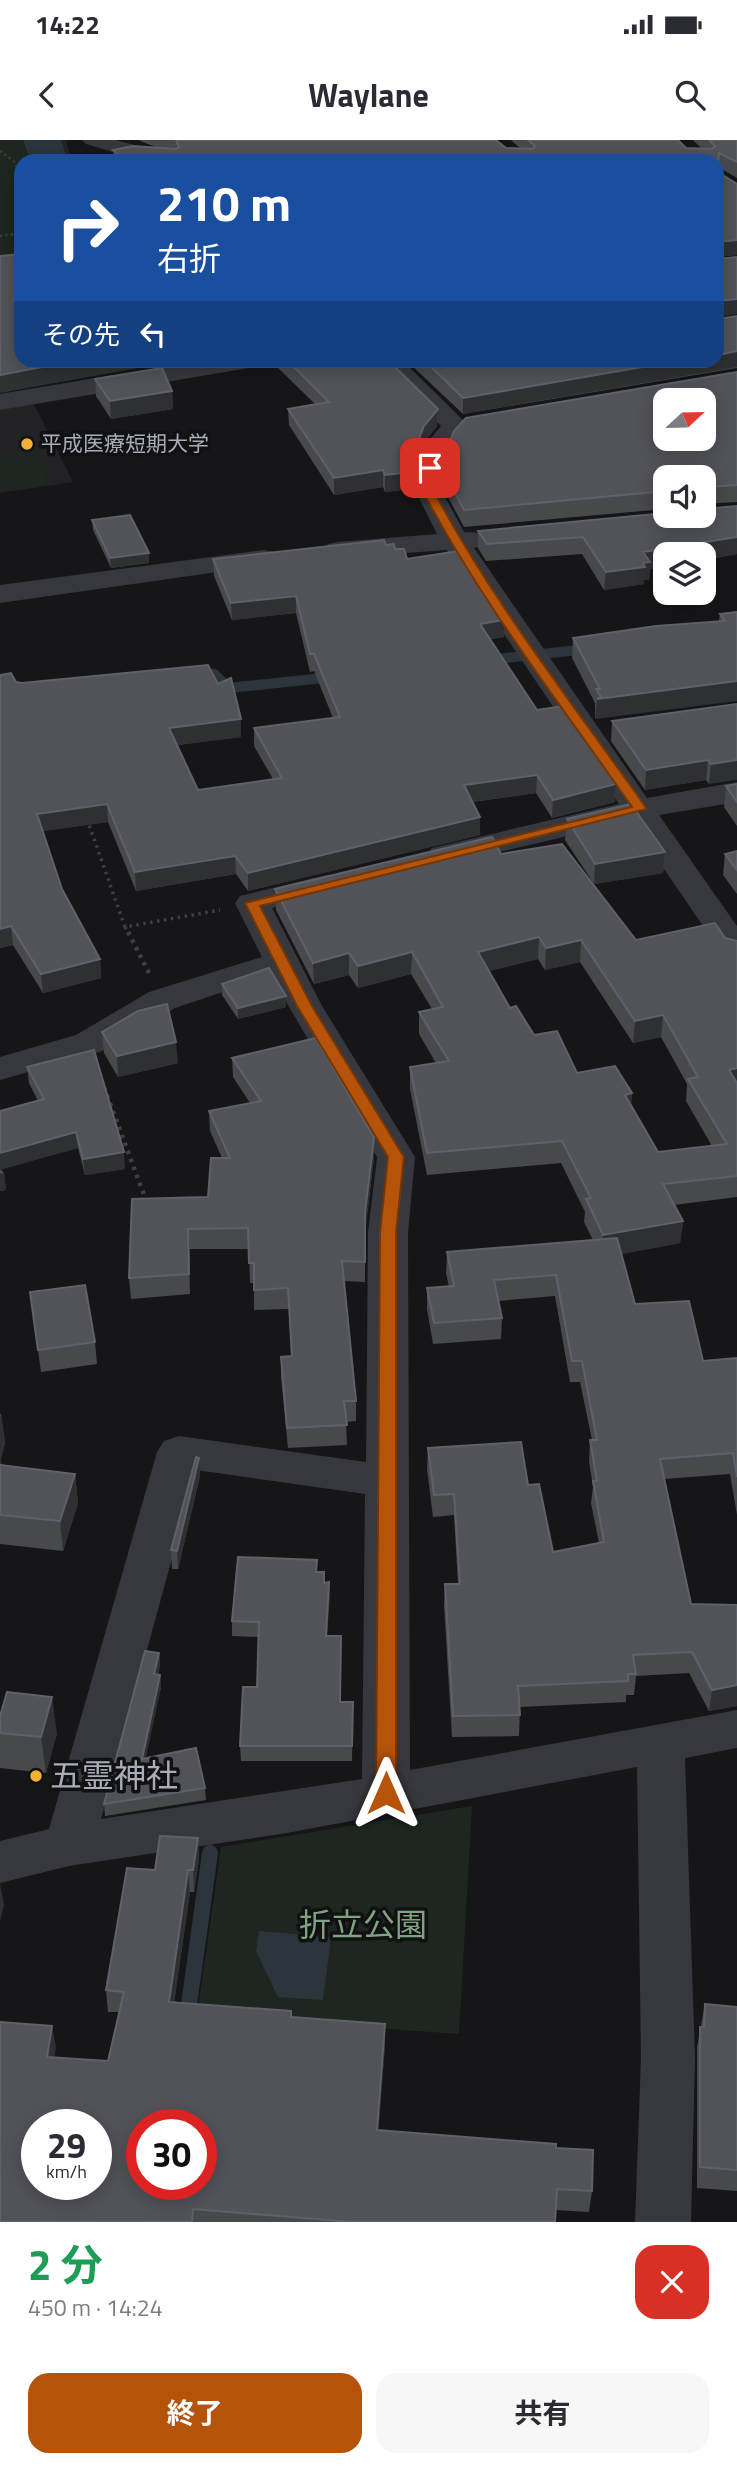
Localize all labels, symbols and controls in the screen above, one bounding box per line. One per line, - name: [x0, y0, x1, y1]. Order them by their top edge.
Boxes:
- text: 14:22: [35, 5, 100, 44]
- text: Waylane: [308, 71, 429, 119]
- icon: back: [28, 76, 66, 114]
- icon: search: [671, 76, 709, 114]
- text: 210 m: [157, 165, 291, 240]
- icon: right: [42, 182, 133, 273]
- text: 右折: [157, 234, 221, 282]
- text: その先: [42, 315, 120, 354]
- icon: left: [134, 315, 172, 353]
- north arrow: [653, 388, 716, 452]
- map controls: [653, 388, 716, 605]
- place label: 平成医療短期大学: [41, 427, 209, 459]
- marker: 平成医療短期大学: [19, 436, 35, 452]
- pin: [400, 438, 460, 498]
- icon: arrive: [411, 449, 449, 487]
- button: sound: [653, 465, 716, 528]
- button: layers: [653, 542, 716, 605]
- place label: 五霊神社: [50, 1751, 178, 1799]
- position arrow: [349, 1756, 423, 1830]
- marker: 五霊神社: [28, 1768, 44, 1784]
- park label: 折立公園: [299, 1900, 427, 1948]
- speed limit sign: 30: [126, 2109, 217, 2200]
- text: 29: [47, 2118, 86, 2172]
- text: km/h: [46, 2158, 87, 2185]
- text: 2 分: [28, 2232, 103, 2296]
- button: close: [635, 2245, 709, 2319]
- text: 450 m · 14:24: [28, 2290, 163, 2325]
- button: 終了: [28, 2373, 362, 2453]
- button: 共有: [376, 2373, 709, 2453]

